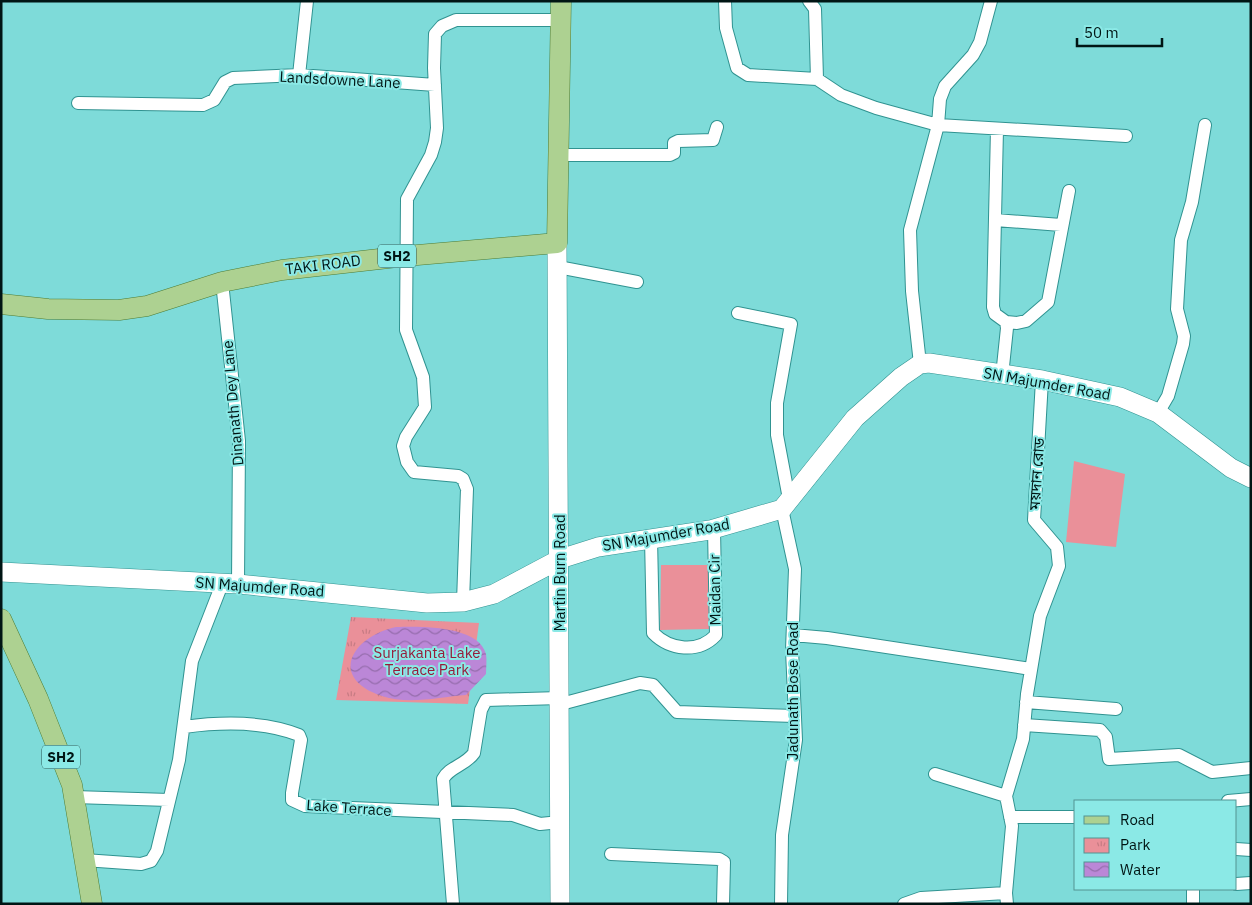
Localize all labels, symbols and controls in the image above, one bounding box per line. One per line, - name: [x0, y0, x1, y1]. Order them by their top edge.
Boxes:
- scale bar: [1077, 15, 1162, 47]
- text: 50 m: [1084, 23, 1119, 42]
- street label: Landsdowne Lane: [279, 67, 401, 92]
- road number: SH2: [378, 245, 416, 268]
- street label: TAKI ROAD: [284, 250, 362, 279]
- street label: Dinanath Dey Lane: [218, 340, 247, 466]
- street label: SN Majumder Road: [982, 363, 1112, 404]
- street label: ময়দান রোড: [1024, 437, 1049, 512]
- street label: Martin Burn Road: [550, 514, 569, 632]
- street label: SN Majumder Road: [601, 514, 731, 555]
- street label: Maidan Cir: [704, 554, 725, 626]
- street label: SN Majumder Road: [195, 573, 325, 600]
- street label: Jadunath Bose Road: [783, 622, 802, 760]
- park label: Surjakanta Lake Terrace Park: [373, 643, 481, 679]
- road number: SH2: [42, 746, 80, 769]
- street label: Lake Terrace: [306, 795, 392, 820]
- legend: [1074, 800, 1237, 890]
- text: Road: [1120, 810, 1155, 829]
- text: Park: [1120, 835, 1150, 854]
- text: Water: [1120, 860, 1161, 879]

